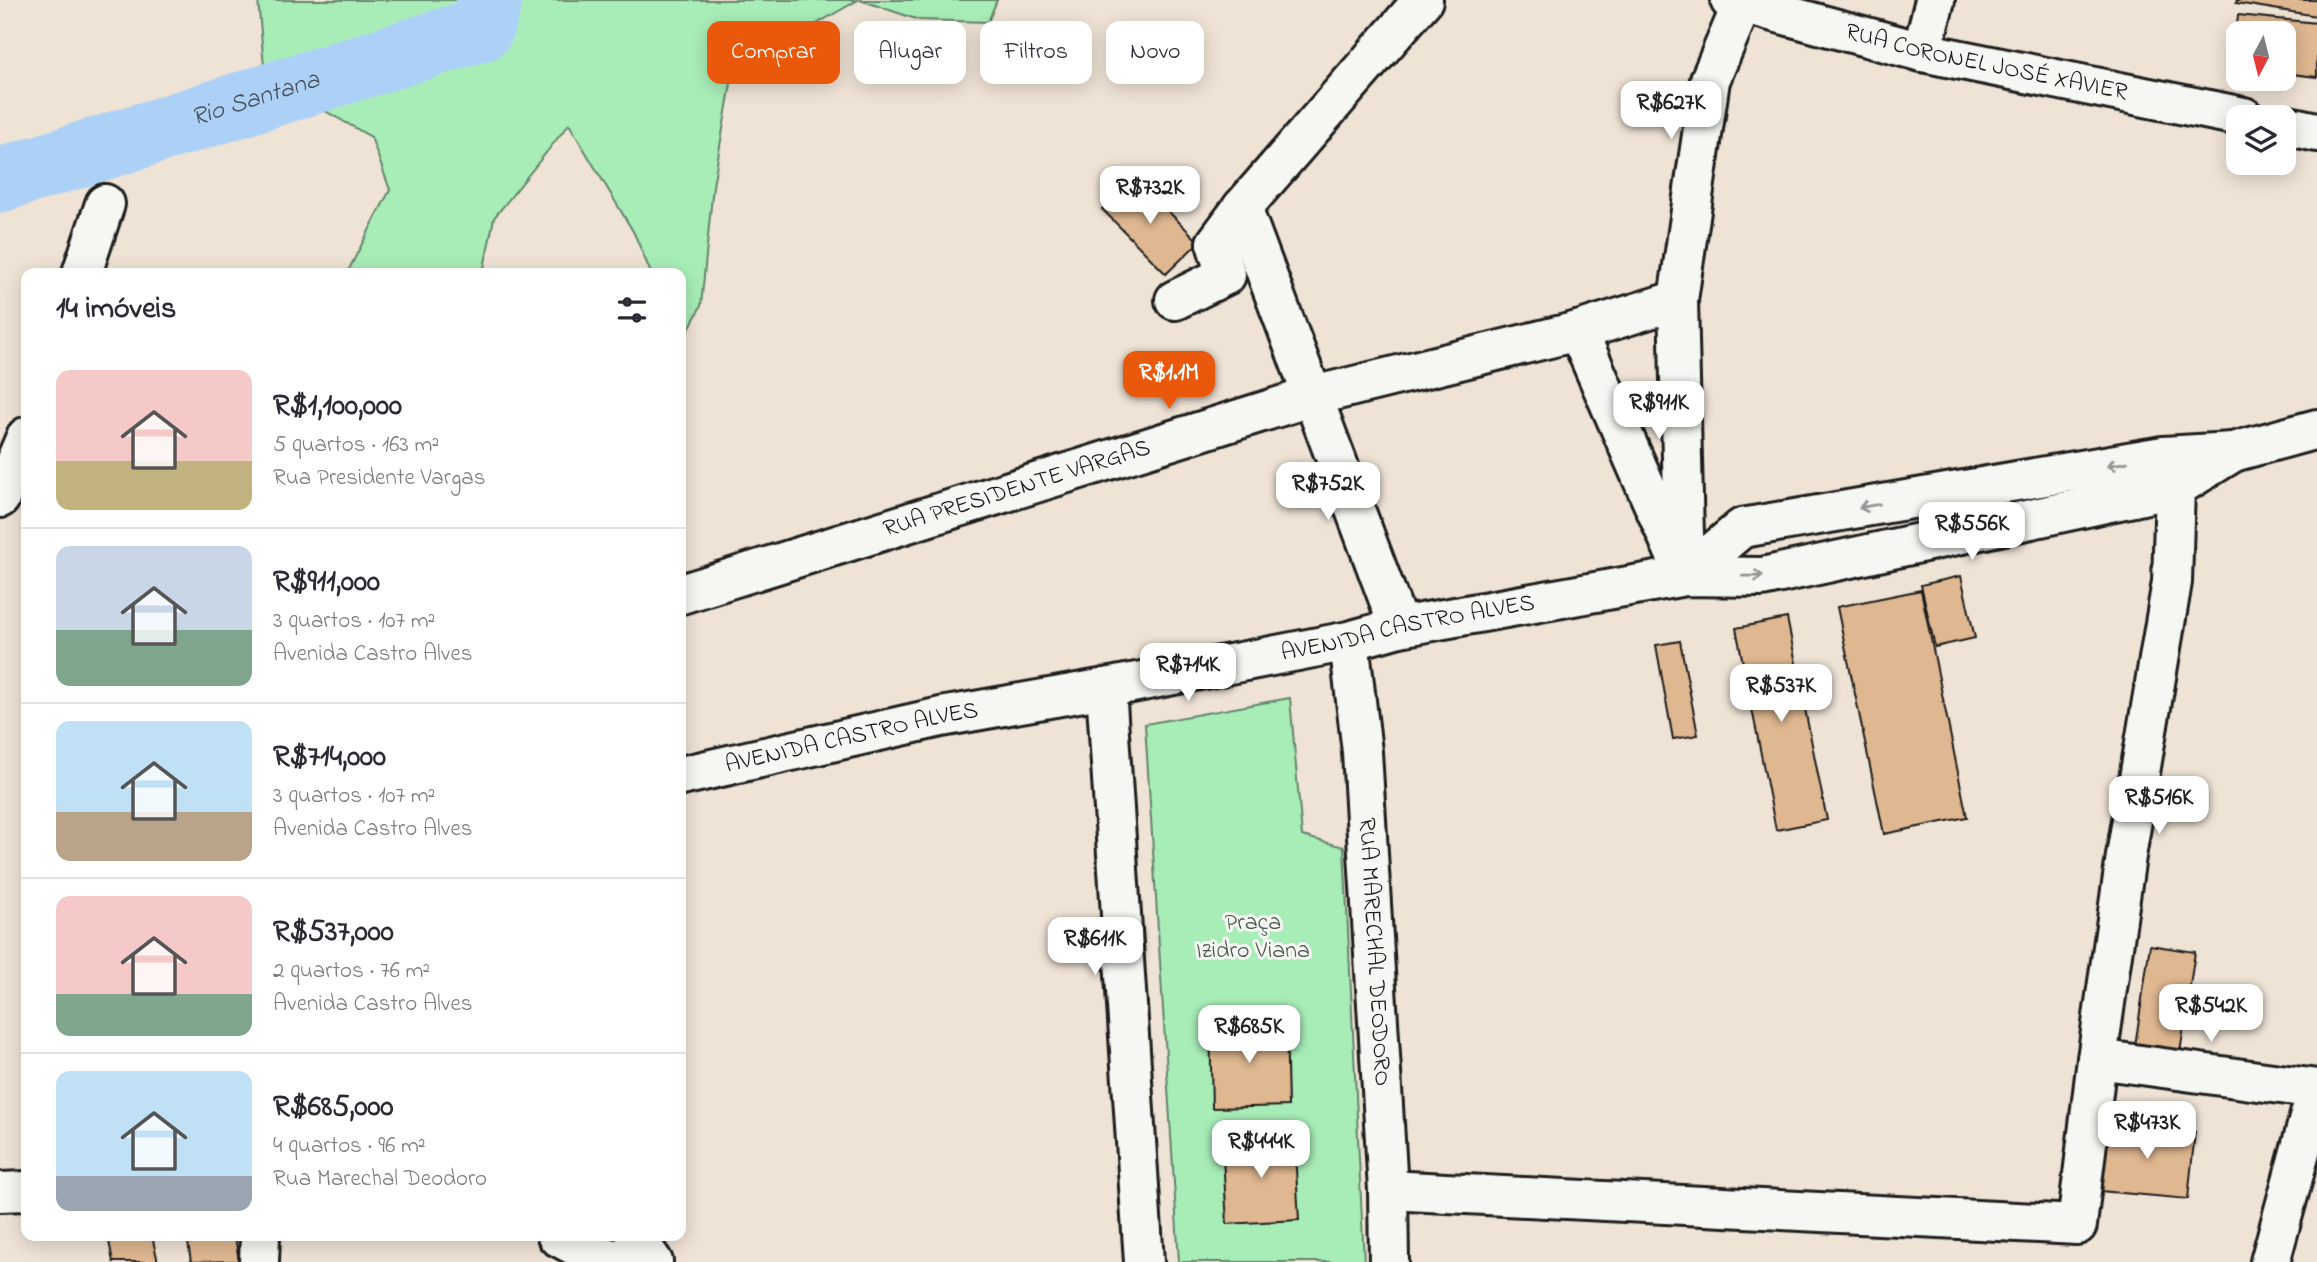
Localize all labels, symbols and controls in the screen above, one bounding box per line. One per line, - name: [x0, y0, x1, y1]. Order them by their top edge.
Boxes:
- street label: RUA CORONEL JOSÉ XAVIER: [1841, 15, 2131, 111]
- chip: Comprar: [707, 21, 840, 84]
- chip: Alugar: [854, 21, 966, 84]
- chip: Filtros: [980, 21, 1092, 84]
- chip: Novo: [1106, 21, 1204, 84]
- north arrow: [2226, 21, 2296, 91]
- map controls: [2226, 21, 2296, 175]
- water label: Rio Santana: [187, 61, 325, 138]
- pin: R$627K: [1614, 82, 1728, 141]
- text: R$627K: [1637, 87, 1705, 120]
- button: layers: [2226, 105, 2296, 175]
- pin: R$732K: [1093, 166, 1207, 226]
- text: R$732K: [1116, 172, 1184, 205]
- text: 14 imóveis: [56, 288, 176, 332]
- icon: filters: [613, 291, 651, 329]
- pin: R$1.1M: [1112, 352, 1226, 411]
- text: R$1.1M: [1139, 357, 1199, 390]
- pin: R$911K: [1602, 382, 1716, 441]
- text: R$1,100,000: [273, 385, 402, 429]
- text: R$911K: [1629, 387, 1689, 420]
- icon: home: [112, 398, 196, 482]
- text: 5 quartos · 163 m²: [273, 429, 439, 462]
- street label: RUA PRESIDENTE VARGAS: [879, 430, 1155, 547]
- one-way arrow: [2106, 458, 2129, 471]
- text: Rua Presidente Vargas: [273, 462, 485, 495]
- pin: R$752K: [1271, 462, 1385, 522]
- text: R$752K: [1292, 468, 1364, 501]
- one-way arrow: [1858, 500, 1881, 513]
- pin: R$556K: [1915, 503, 2029, 562]
- text: R$556K: [1935, 508, 2009, 541]
- text: R$911,000: [273, 561, 380, 605]
- one-way arrow: [1741, 570, 1764, 583]
- icon: home: [112, 574, 196, 658]
- street label: AVENIDA CASTRO ALVES: [1278, 586, 1538, 671]
- text: 3 quartos · 107 m²: [273, 605, 435, 638]
- text: Avenida Castro Alves: [273, 638, 473, 671]
- pin: R$714K: [1131, 644, 1245, 703]
- text: R$714K: [1156, 649, 1220, 682]
- pin: R$537K: [1724, 664, 1838, 724]
- text: R$537K: [1746, 670, 1816, 703]
- street label: AVENIDA CASTRO ALVES: [722, 693, 981, 783]
- text: R$714,000: [273, 736, 386, 780]
- icon: home: [112, 749, 196, 833]
- pin: R$516K: [2102, 776, 2216, 836]
- text: 3 quartos · 107 m²: [273, 780, 435, 813]
- text: R$516K: [2125, 782, 2193, 815]
- text: Avenida Castro Alves: [273, 813, 473, 846]
- street label: RUA MARECHAL DEODORO: [1348, 817, 1399, 1087]
- park label: Praça Izidro Viana: [1196, 906, 1310, 969]
- text: R$537,000: [273, 911, 394, 955]
- pin: R$611K: [1038, 918, 1152, 977]
- text: R$611K: [1064, 923, 1126, 956]
- icon: home: [112, 924, 196, 1008]
- text: 2 quartos · 76 m²: [273, 955, 430, 988]
- pin: R$542K: [2154, 984, 2268, 1044]
- text: Avenida Castro Alves: [273, 988, 473, 1021]
- text: R$542K: [2175, 990, 2247, 1023]
- pin: R$685K: [1192, 1006, 1306, 1065]
- text: R$685K: [1214, 1011, 1284, 1044]
- text: R$685,000: [273, 1086, 393, 1130]
- icon: home: [112, 1099, 196, 1183]
- pin: R$473K: [2090, 1102, 2204, 1161]
- text: R$473K: [2114, 1107, 2180, 1140]
- pin: R$444K: [1204, 1120, 1318, 1180]
- text: R$444K: [1228, 1126, 1294, 1159]
- text: 4 quartos · 96 m²: [273, 1130, 426, 1163]
- text: Rua Marechal Deodoro: [273, 1163, 487, 1196]

